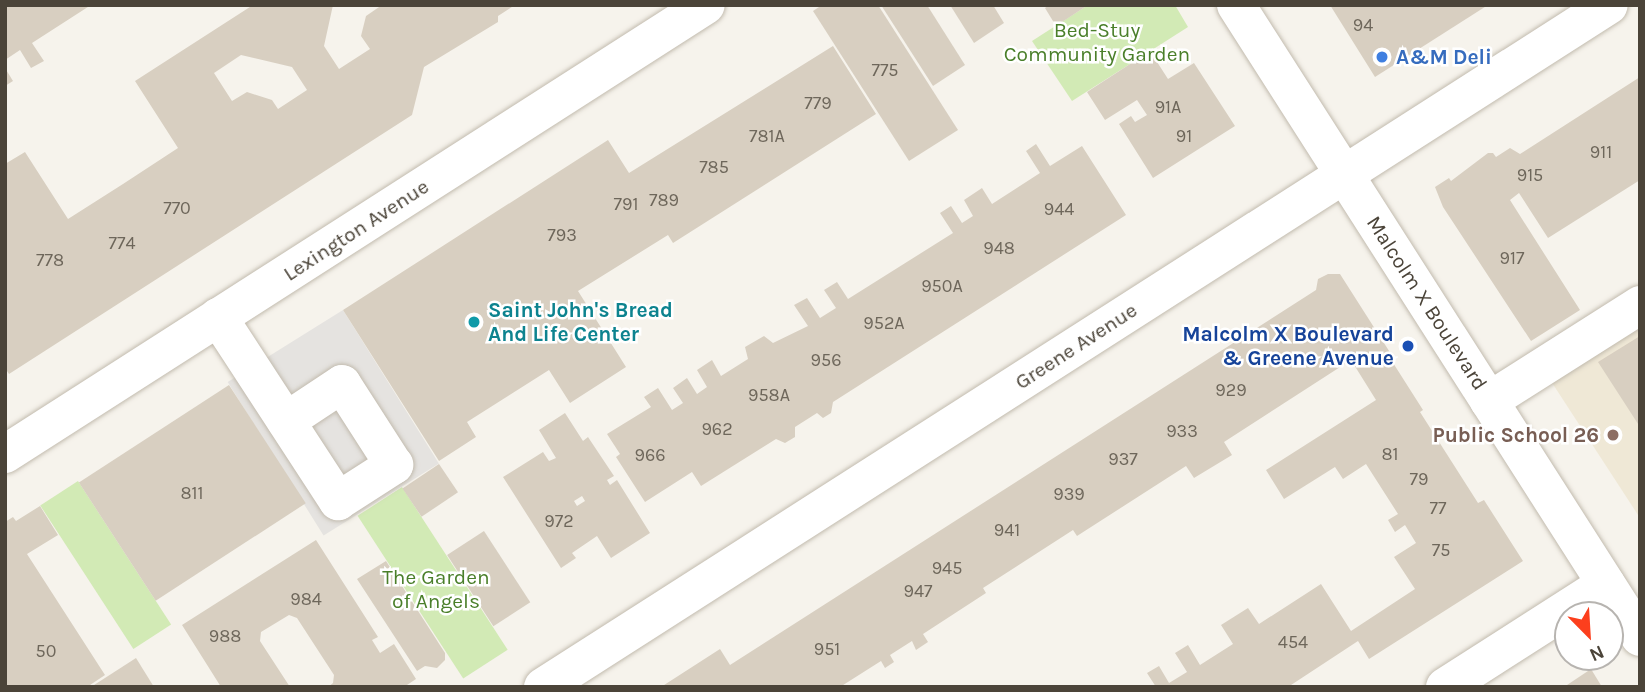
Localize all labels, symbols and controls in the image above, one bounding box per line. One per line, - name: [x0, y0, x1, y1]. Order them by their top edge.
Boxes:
- house number: 94: [1353, 14, 1373, 36]
- park label: Bed-Stuy Community Garden: [1004, 17, 1190, 67]
- place label: A&M Deli: [1396, 44, 1492, 70]
- marker: A&M Deli: [1374, 49, 1390, 65]
- house number: 775: [871, 59, 899, 81]
- house number: 779: [804, 92, 832, 114]
- house number: 91A: [1155, 96, 1181, 118]
- house number: 781A: [749, 125, 785, 147]
- house number: 91: [1176, 125, 1192, 147]
- house number: 911: [1590, 141, 1612, 163]
- house number: 785: [699, 156, 729, 178]
- house number: 915: [1517, 164, 1543, 186]
- street label: Lexington Avenue: [279, 174, 433, 286]
- house number: 789: [649, 189, 679, 211]
- house number: 791: [614, 193, 638, 215]
- house number: 770: [163, 197, 191, 219]
- house number: 944: [1044, 198, 1074, 220]
- street label: Malcolm X Boulevard: [1361, 211, 1493, 395]
- house number: 793: [547, 224, 577, 246]
- house number: 774: [109, 232, 135, 254]
- house number: 948: [983, 237, 1015, 259]
- house number: 917: [1500, 247, 1524, 269]
- house number: 778: [36, 249, 64, 271]
- house number: 950A: [921, 275, 963, 297]
- place label: Saint John's Bread And Life Center: [488, 297, 673, 347]
- street label: Greene Avenue: [1010, 297, 1142, 395]
- house number: 952A: [863, 312, 905, 334]
- marker: Saint John's Bread And Life Center: [466, 314, 482, 330]
- place label: Malcolm X Boulevard & Greene Avenue: [1182, 321, 1394, 371]
- marker: Malcolm X Boulevard & Greene Avenue: [1400, 338, 1416, 354]
- house number: 956: [811, 349, 841, 371]
- house number: 929: [1215, 379, 1247, 401]
- house number: 958A: [748, 384, 790, 406]
- house number: 962: [701, 418, 733, 440]
- house number: 933: [1166, 420, 1198, 442]
- place label: Public School 26: [1433, 422, 1599, 448]
- marker: Public School 26: [1605, 427, 1621, 443]
- house number: 81: [1381, 443, 1399, 465]
- house number: 966: [634, 444, 666, 466]
- house number: 937: [1108, 448, 1138, 470]
- house number: 79: [1410, 468, 1428, 490]
- house number: 811: [181, 482, 203, 504]
- house number: 939: [1053, 483, 1085, 505]
- house number: 77: [1430, 497, 1446, 519]
- house number: 972: [544, 510, 574, 532]
- house number: 941: [994, 519, 1020, 541]
- house number: 75: [1432, 539, 1450, 561]
- house number: 945: [932, 557, 962, 579]
- park label: The Garden of Angels: [382, 564, 490, 614]
- house number: 947: [904, 580, 932, 602]
- house number: 984: [290, 588, 322, 610]
- north arrow: [1554, 601, 1624, 671]
- house number: 988: [209, 625, 241, 647]
- house number: 454: [1278, 631, 1308, 653]
- house number: 951: [814, 638, 840, 660]
- house number: 50: [36, 640, 56, 662]
- text: N: [1586, 641, 1607, 666]

